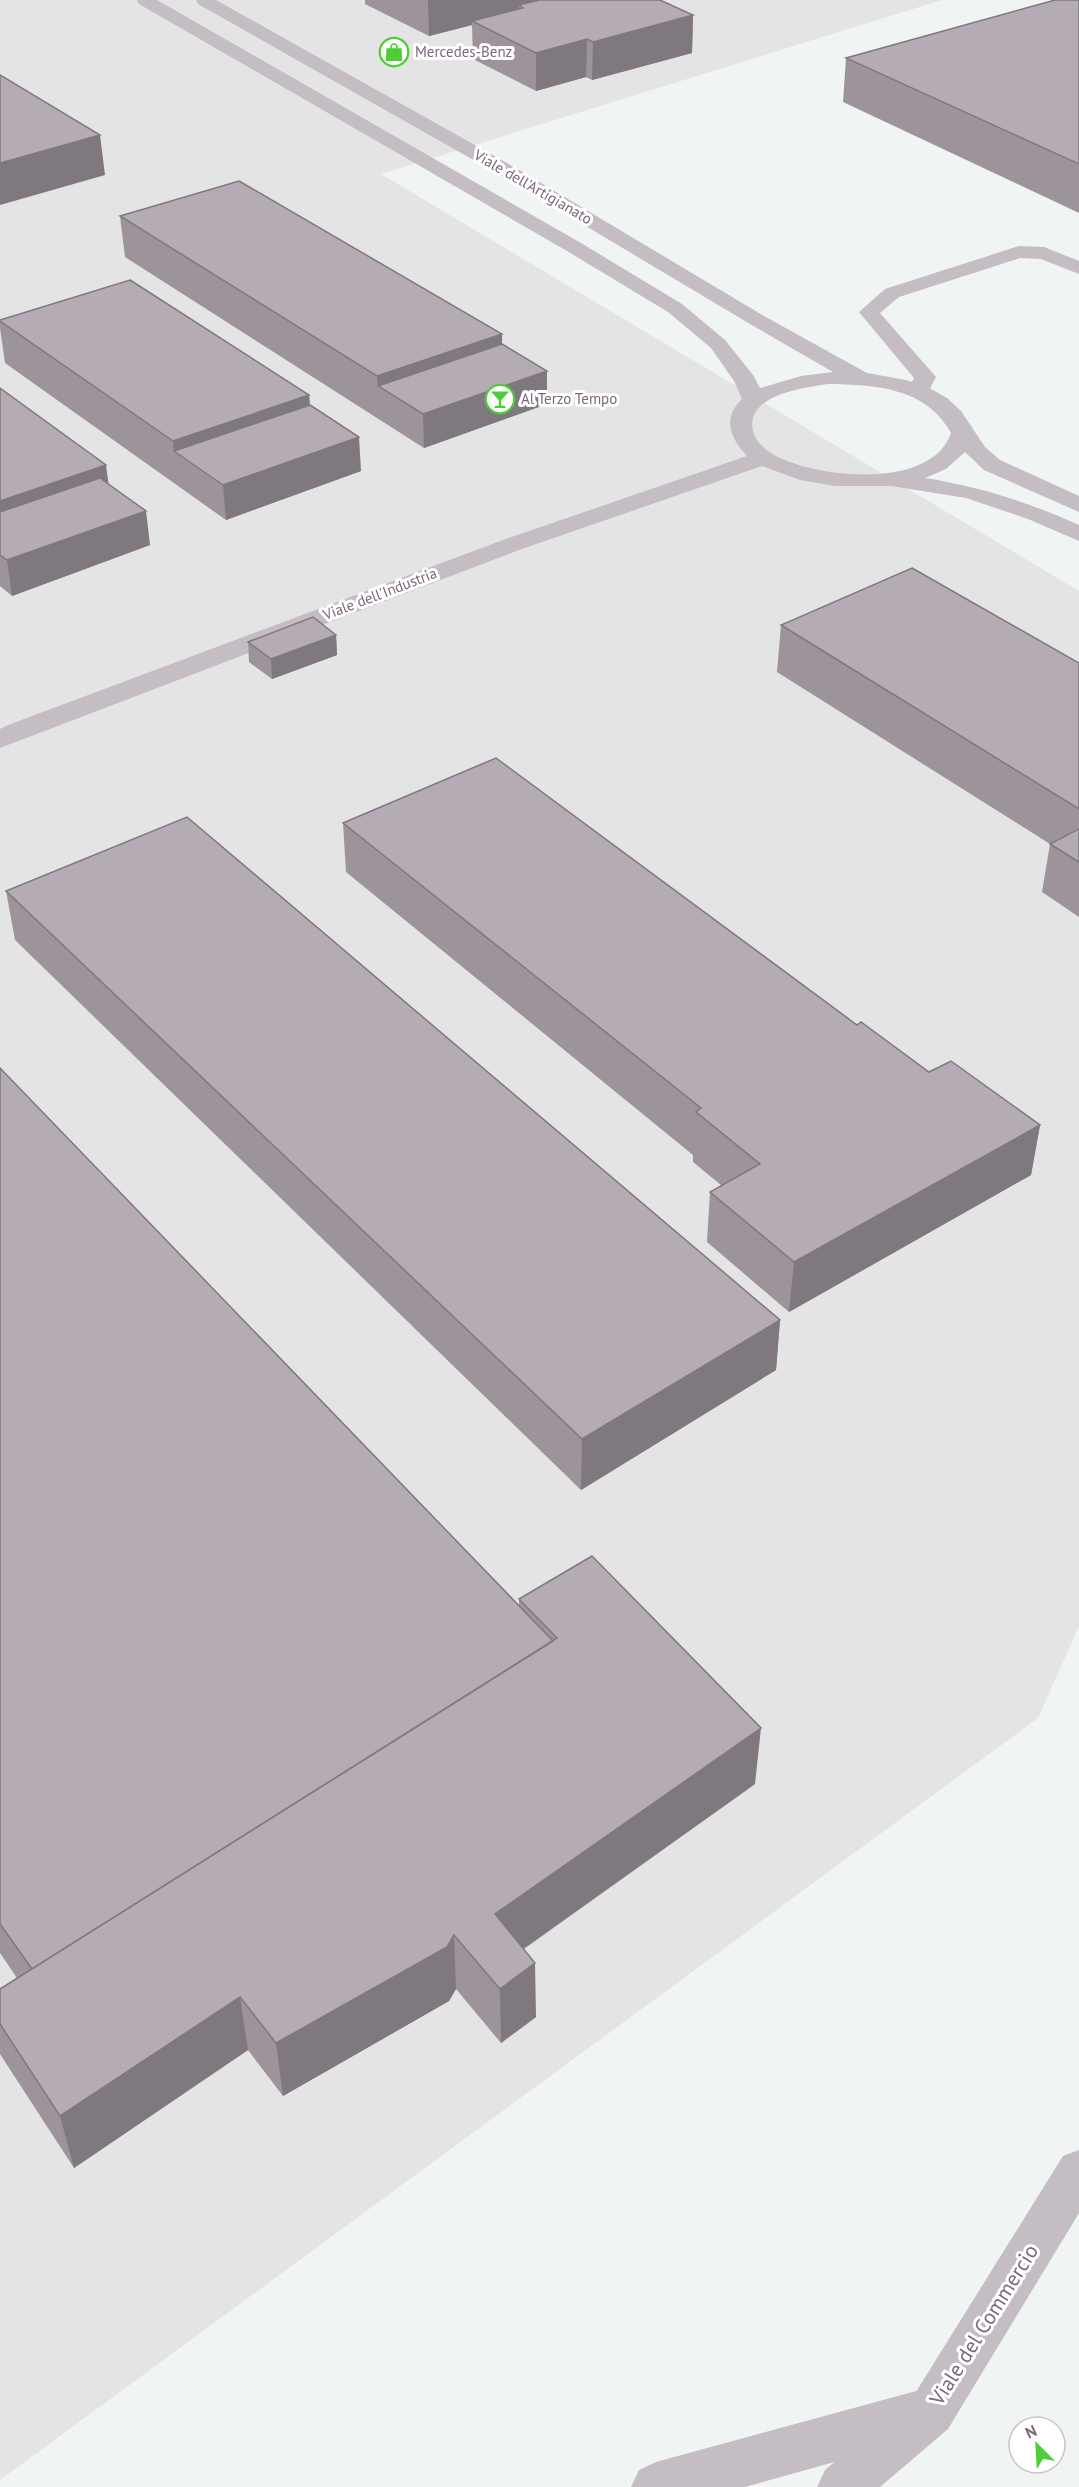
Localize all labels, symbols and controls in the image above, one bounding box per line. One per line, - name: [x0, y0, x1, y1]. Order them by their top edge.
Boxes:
- shop icon: Mercedes-Benz: [378, 36, 410, 68]
- place label: Mercedes-Benz: [415, 42, 512, 61]
- street label: Viale dell'Artigianato: [470, 144, 596, 228]
- bar icon: Al Terzo Tempo: [484, 383, 516, 415]
- place label: Al Terzo Tempo: [521, 389, 617, 408]
- street label: Viale dell'Industria: [319, 563, 439, 624]
- street label: Viale del Commercio: [923, 2239, 1044, 2411]
- north arrow: [1007, 2415, 1067, 2475]
- text: N: [1022, 2420, 1040, 2443]

